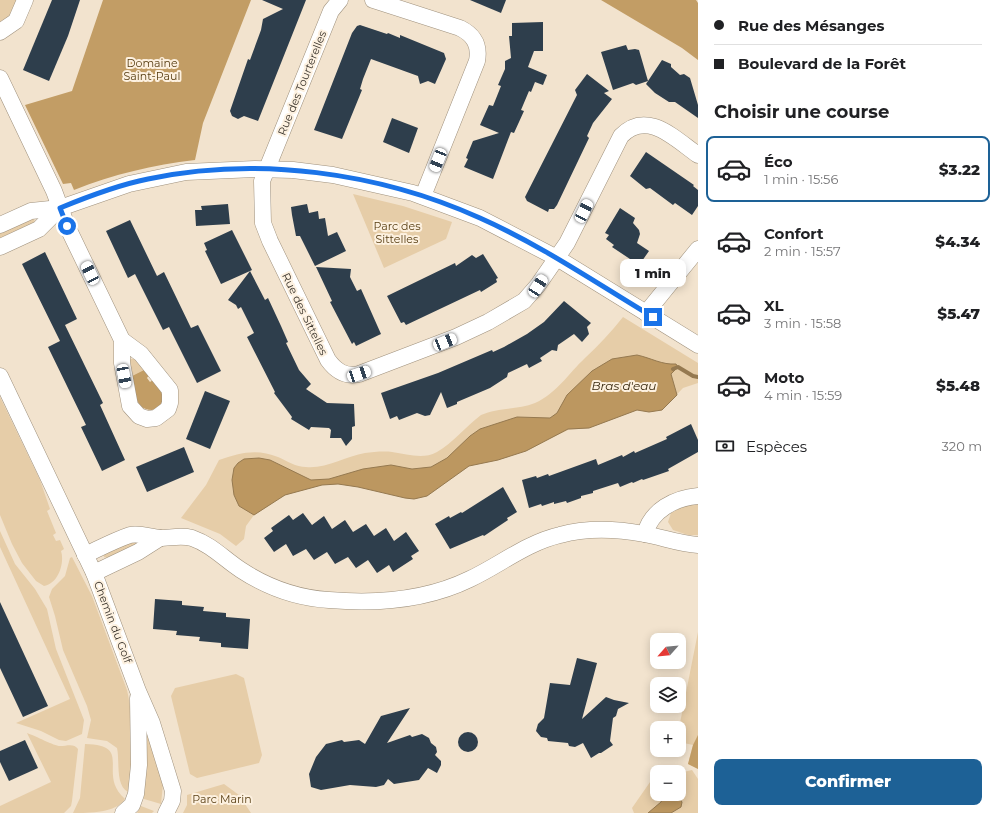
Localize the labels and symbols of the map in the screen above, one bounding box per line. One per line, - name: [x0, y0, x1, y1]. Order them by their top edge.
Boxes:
- street label: Rue des Tourterelles: [275, 28, 330, 137]
- park label: Domaine Saint-Paul: [124, 56, 180, 83]
- car: [428, 147, 448, 173]
- car: [573, 198, 595, 224]
- route start: [58, 217, 76, 235]
- park label: Parc des Sittelles: [373, 219, 421, 246]
- callout: 1 min: [620, 259, 686, 287]
- car: [79, 260, 101, 286]
- street label: Rue des Sittelles: [279, 270, 331, 358]
- car: [526, 273, 550, 299]
- route end: [644, 308, 662, 326]
- car: [432, 332, 458, 352]
- car: [116, 363, 132, 389]
- car: [346, 364, 372, 384]
- water label: Bras d'eau: [592, 378, 656, 393]
- street label: Chemin du Golf: [91, 579, 136, 666]
- north arrow: [650, 633, 686, 669]
- park label: Parc Marin: [192, 792, 252, 806]

